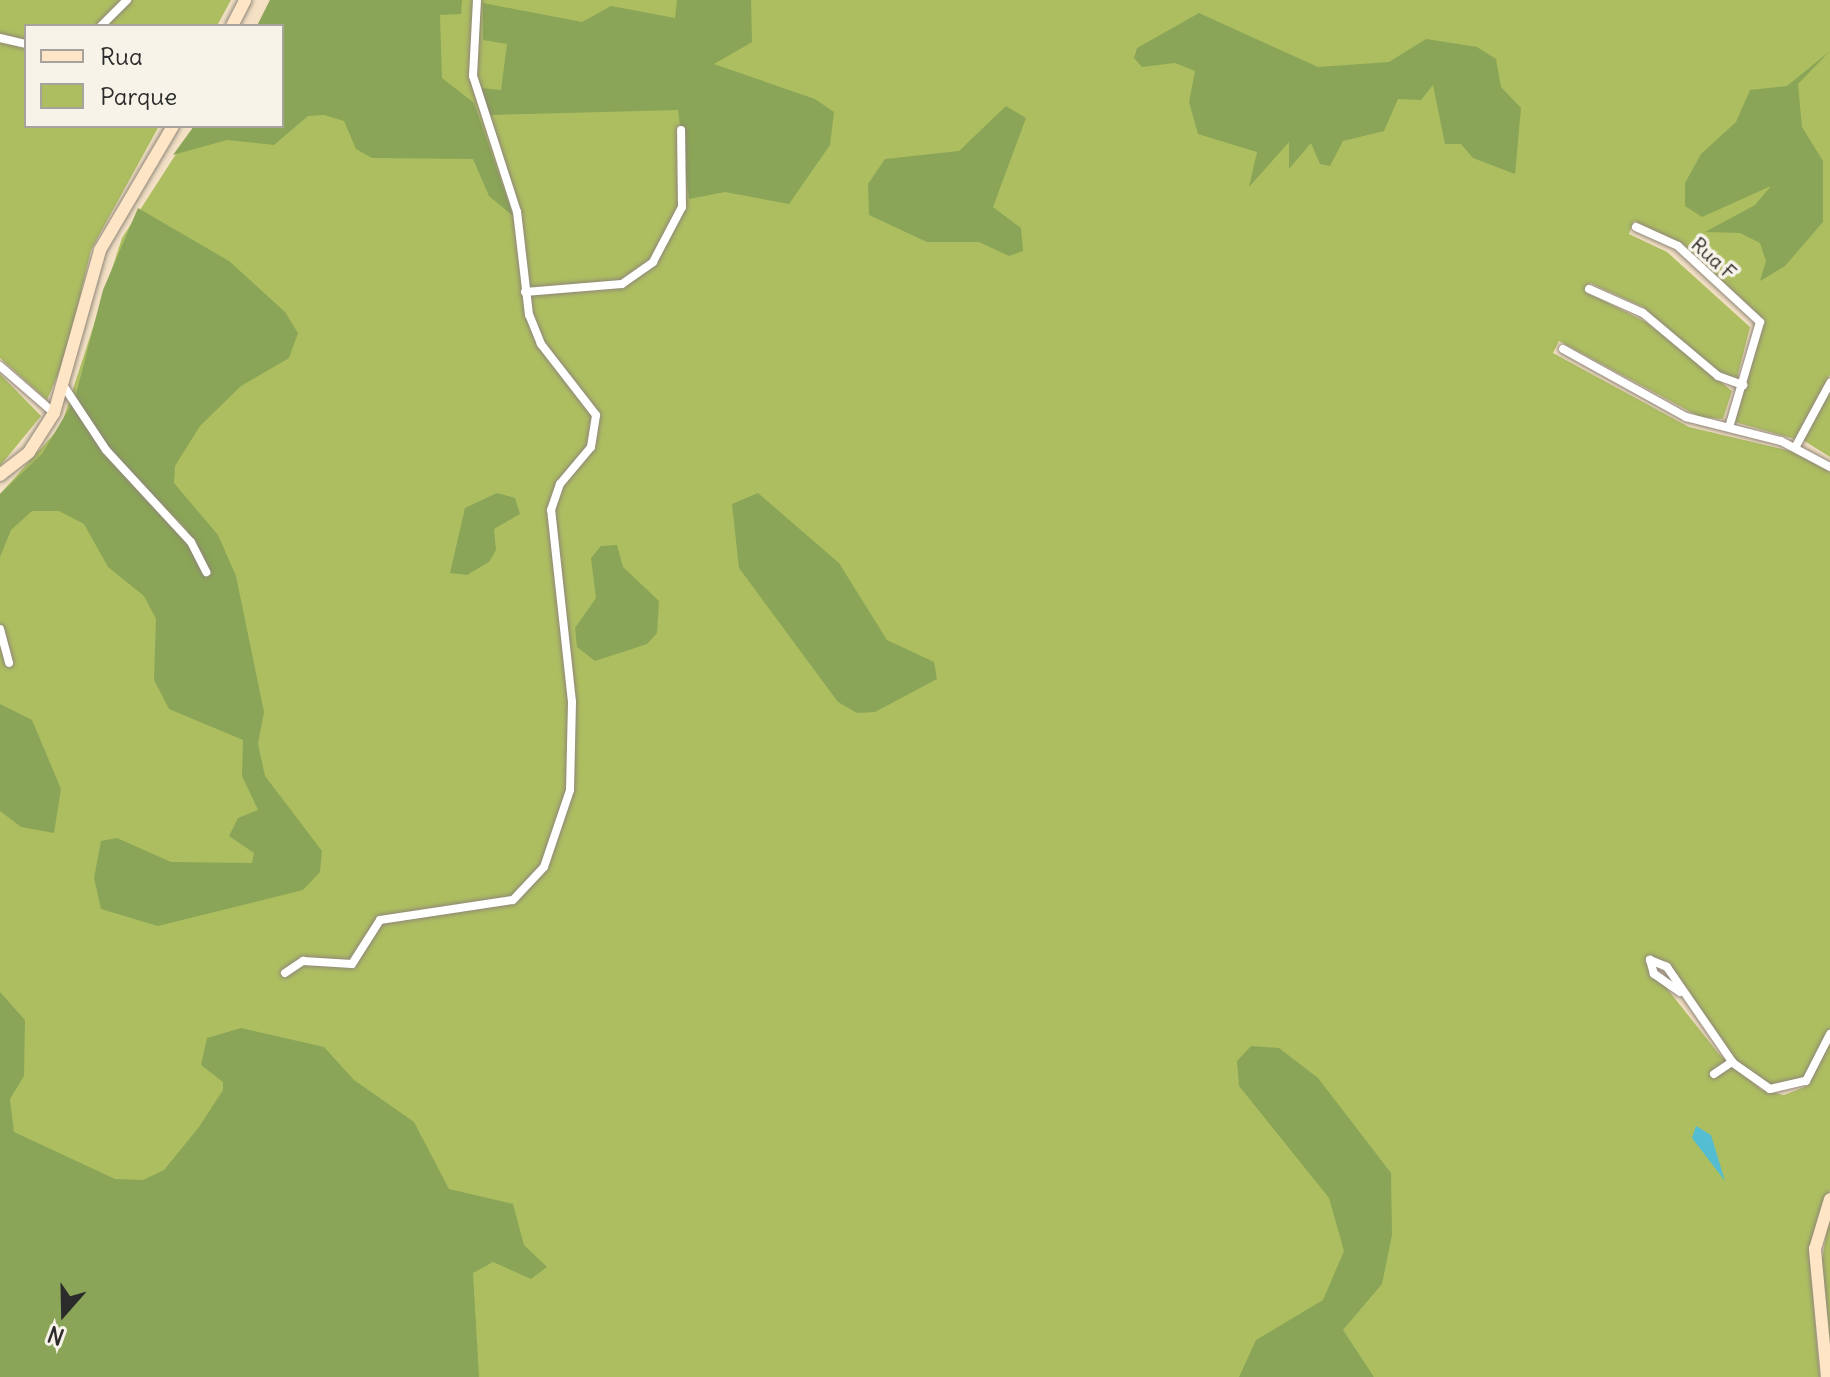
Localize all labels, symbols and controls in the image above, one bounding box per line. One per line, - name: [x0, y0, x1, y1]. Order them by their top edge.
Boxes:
- legend: [24, 24, 284, 128]
- text: Rua: [100, 41, 143, 71]
- text: Parque: [100, 81, 177, 111]
- street label: Rua F: [1687, 232, 1741, 284]
- north arrow: [24, 1273, 104, 1353]
- text: N: [44, 1320, 68, 1351]

